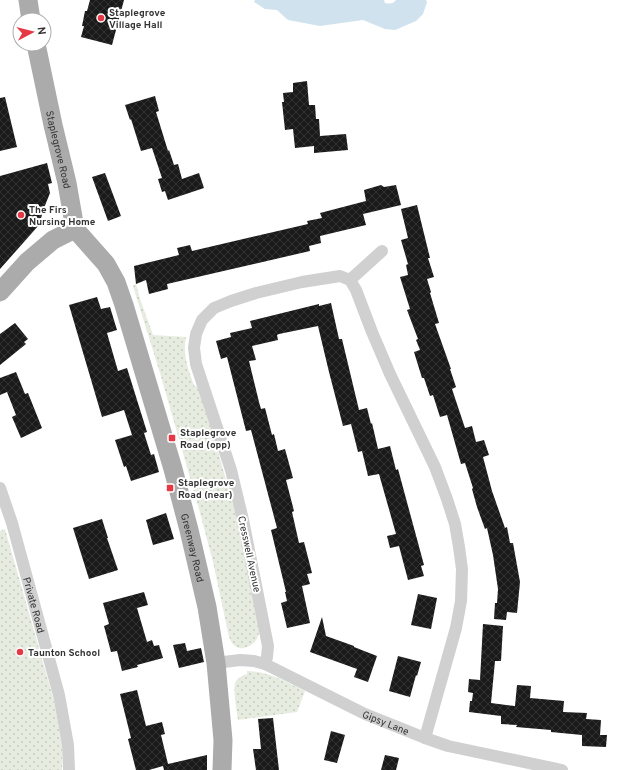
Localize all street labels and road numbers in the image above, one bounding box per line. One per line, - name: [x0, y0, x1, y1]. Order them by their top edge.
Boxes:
- street label: Staplegrove Road: [42, 110, 73, 190]
- street label: Greenway Road: [177, 512, 206, 584]
- street label: Cresswell Avenue: [234, 515, 263, 594]
- street label: Private Road: [19, 576, 47, 635]
- street label: Gipsy Lane: [360, 709, 411, 739]

